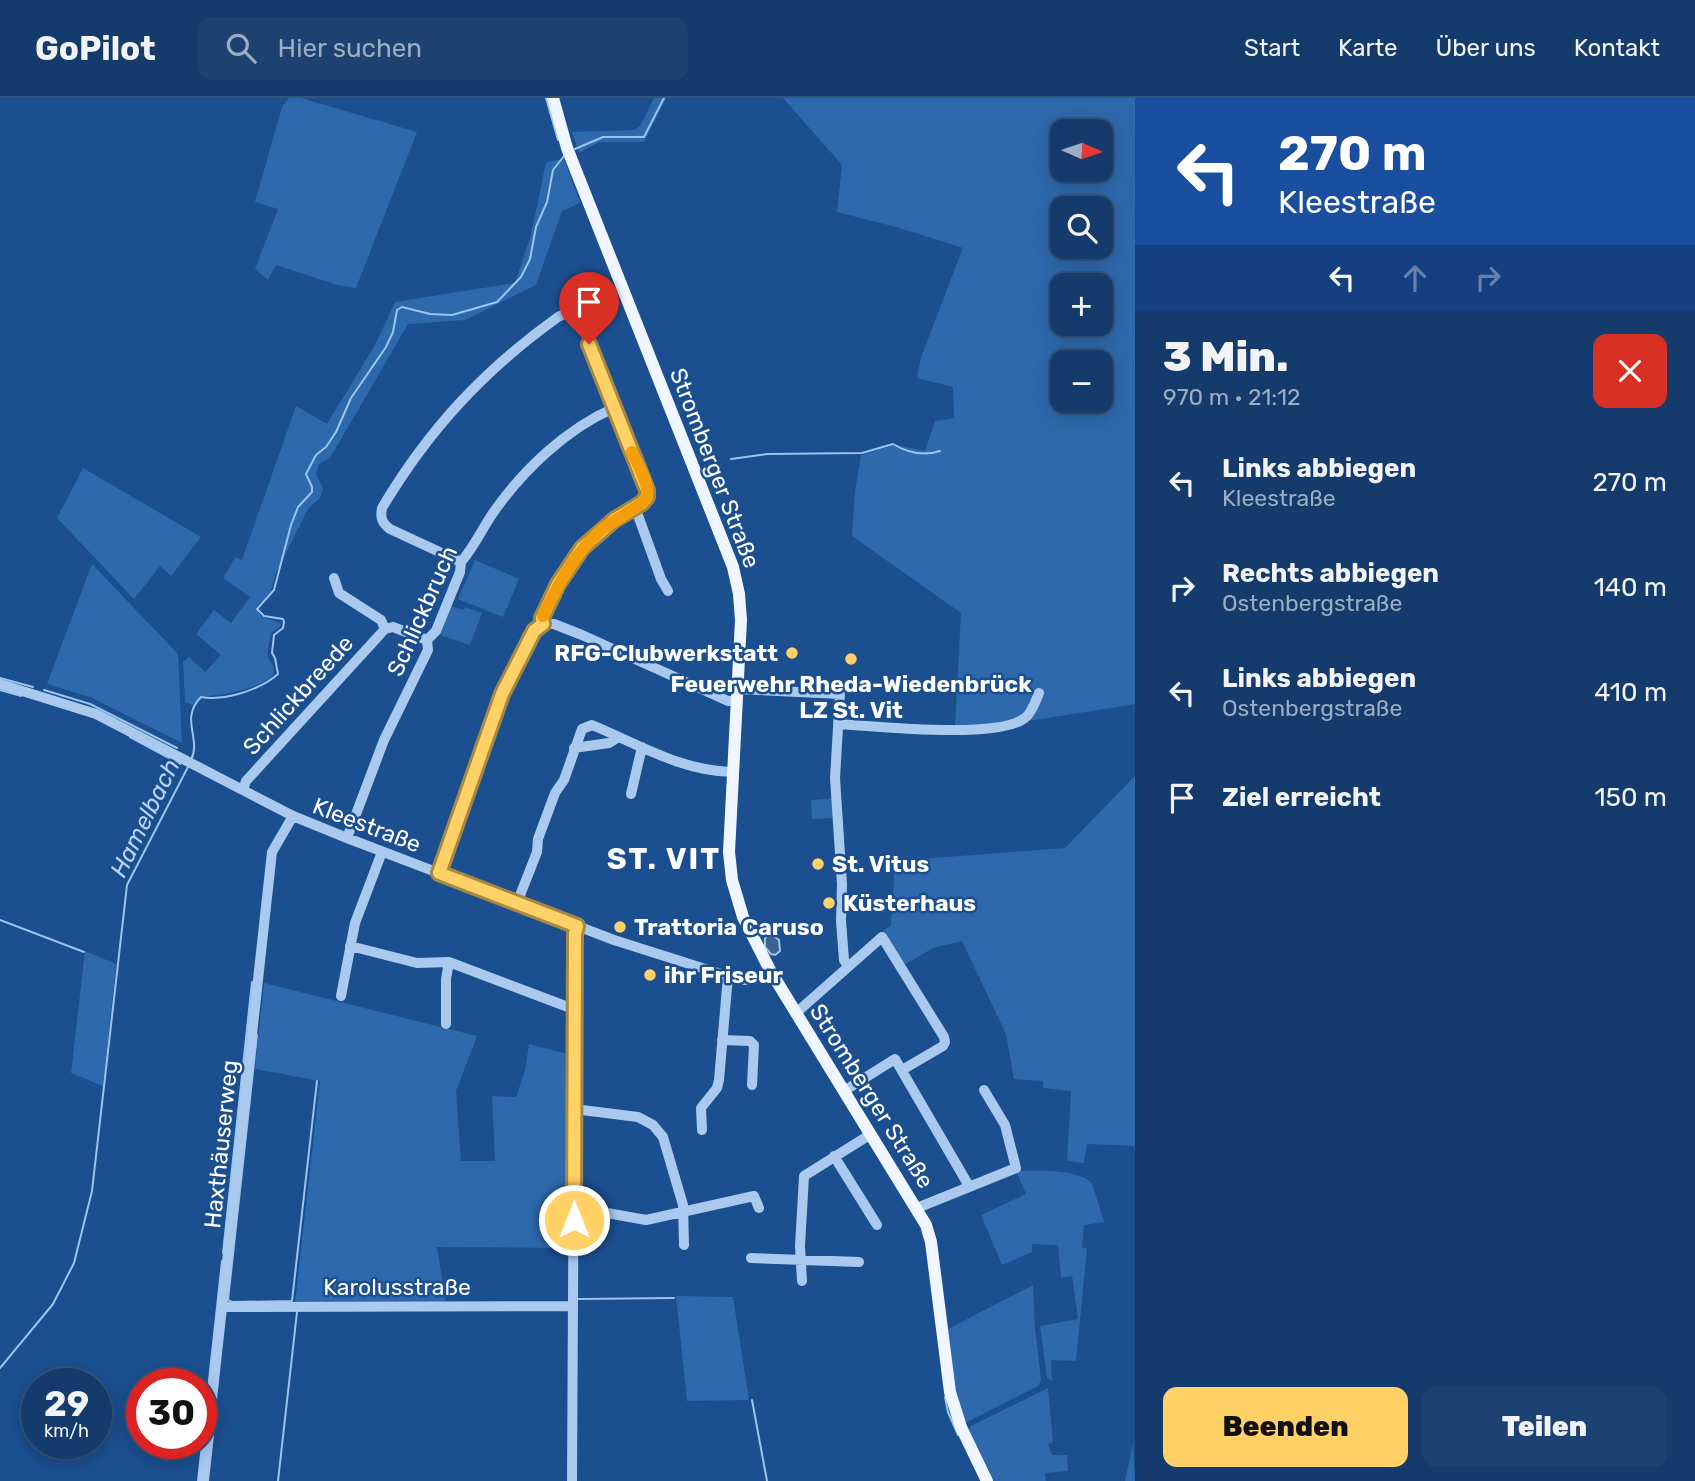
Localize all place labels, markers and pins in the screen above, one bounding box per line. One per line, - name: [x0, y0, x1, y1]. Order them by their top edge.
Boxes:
- pin: [559, 272, 619, 344]
- place label: RFG-Clubwerkstatt: [554, 639, 778, 667]
- marker: RFG-Clubwerkstatt: [784, 645, 800, 661]
- marker: Feuerwehr Rheda-Wiedenbrück LZ St. Vit: [843, 651, 859, 667]
- place label: Feuerwehr Rheda-Wiedenbrück LZ St. Vit: [670, 670, 1032, 724]
- place label: St. Vitus: [832, 850, 930, 878]
- marker: St. Vitus: [810, 856, 826, 872]
- place label: Küsterhaus: [843, 889, 976, 917]
- marker: Küsterhaus: [821, 895, 837, 911]
- place label: Trattoria Caruso: [634, 913, 824, 941]
- marker: Trattoria Caruso: [612, 919, 628, 935]
- place label: ihr Friseur: [664, 961, 784, 989]
- marker: ihr Friseur: [642, 967, 658, 983]

